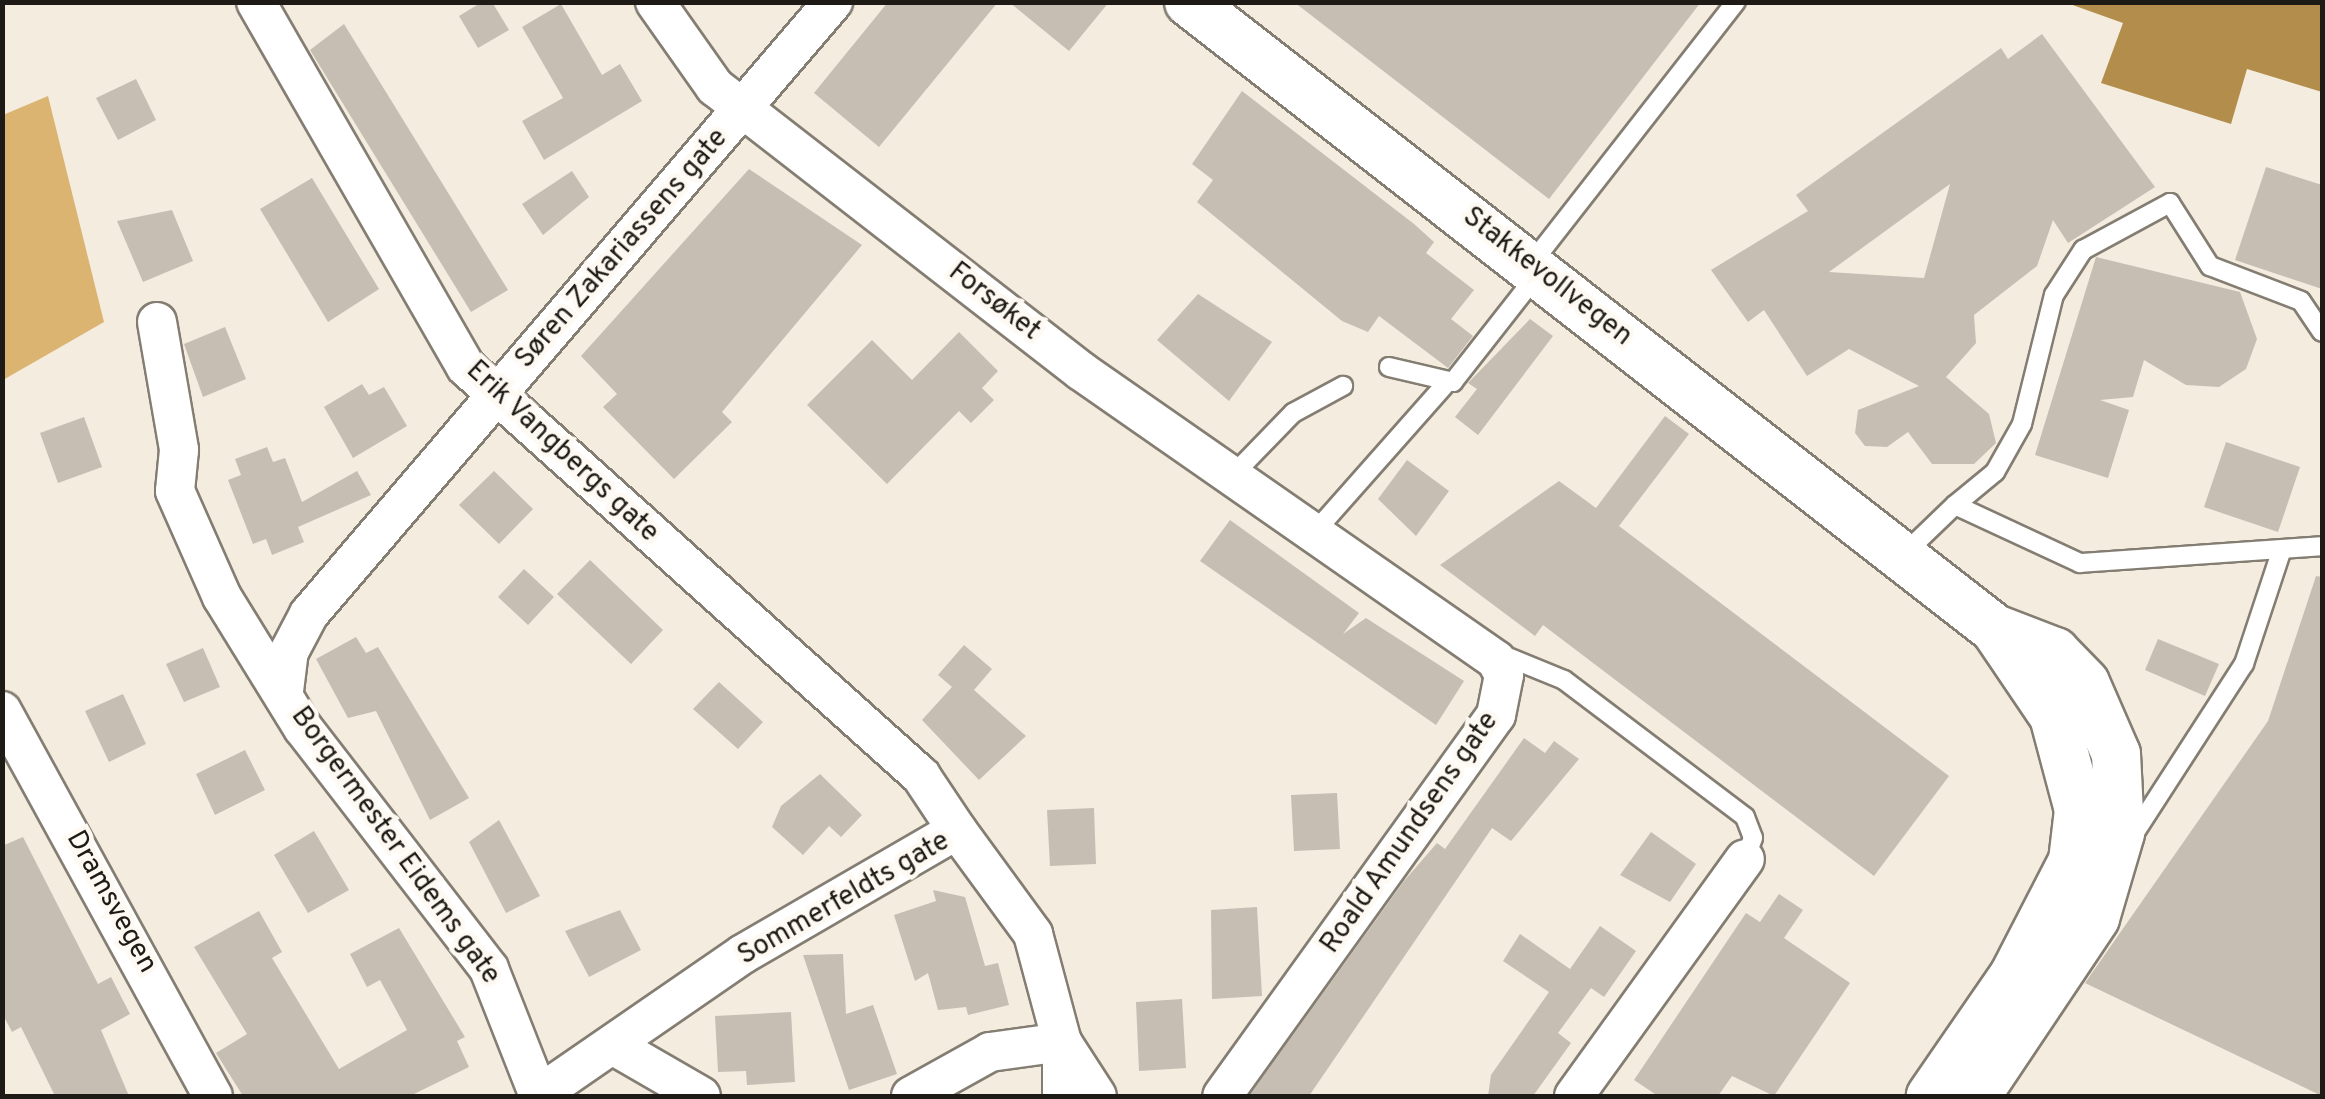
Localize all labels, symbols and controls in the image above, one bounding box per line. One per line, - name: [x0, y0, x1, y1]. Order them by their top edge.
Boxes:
- street label: Søren Zakariassens gate: [509, 122, 735, 376]
- street label: Stakkevollvegen: [1456, 200, 1638, 354]
- street label: Forsøket: [941, 256, 1047, 348]
- street label: Erik Vangbergs gate: [458, 354, 666, 550]
- street label: Borgermester Eidems gate: [283, 701, 507, 991]
- street label: Roald Amundsens gate: [1314, 705, 1506, 961]
- street label: Dramsvegen: [58, 825, 164, 979]
- street label: Sommerfeldts gate: [732, 825, 956, 973]

